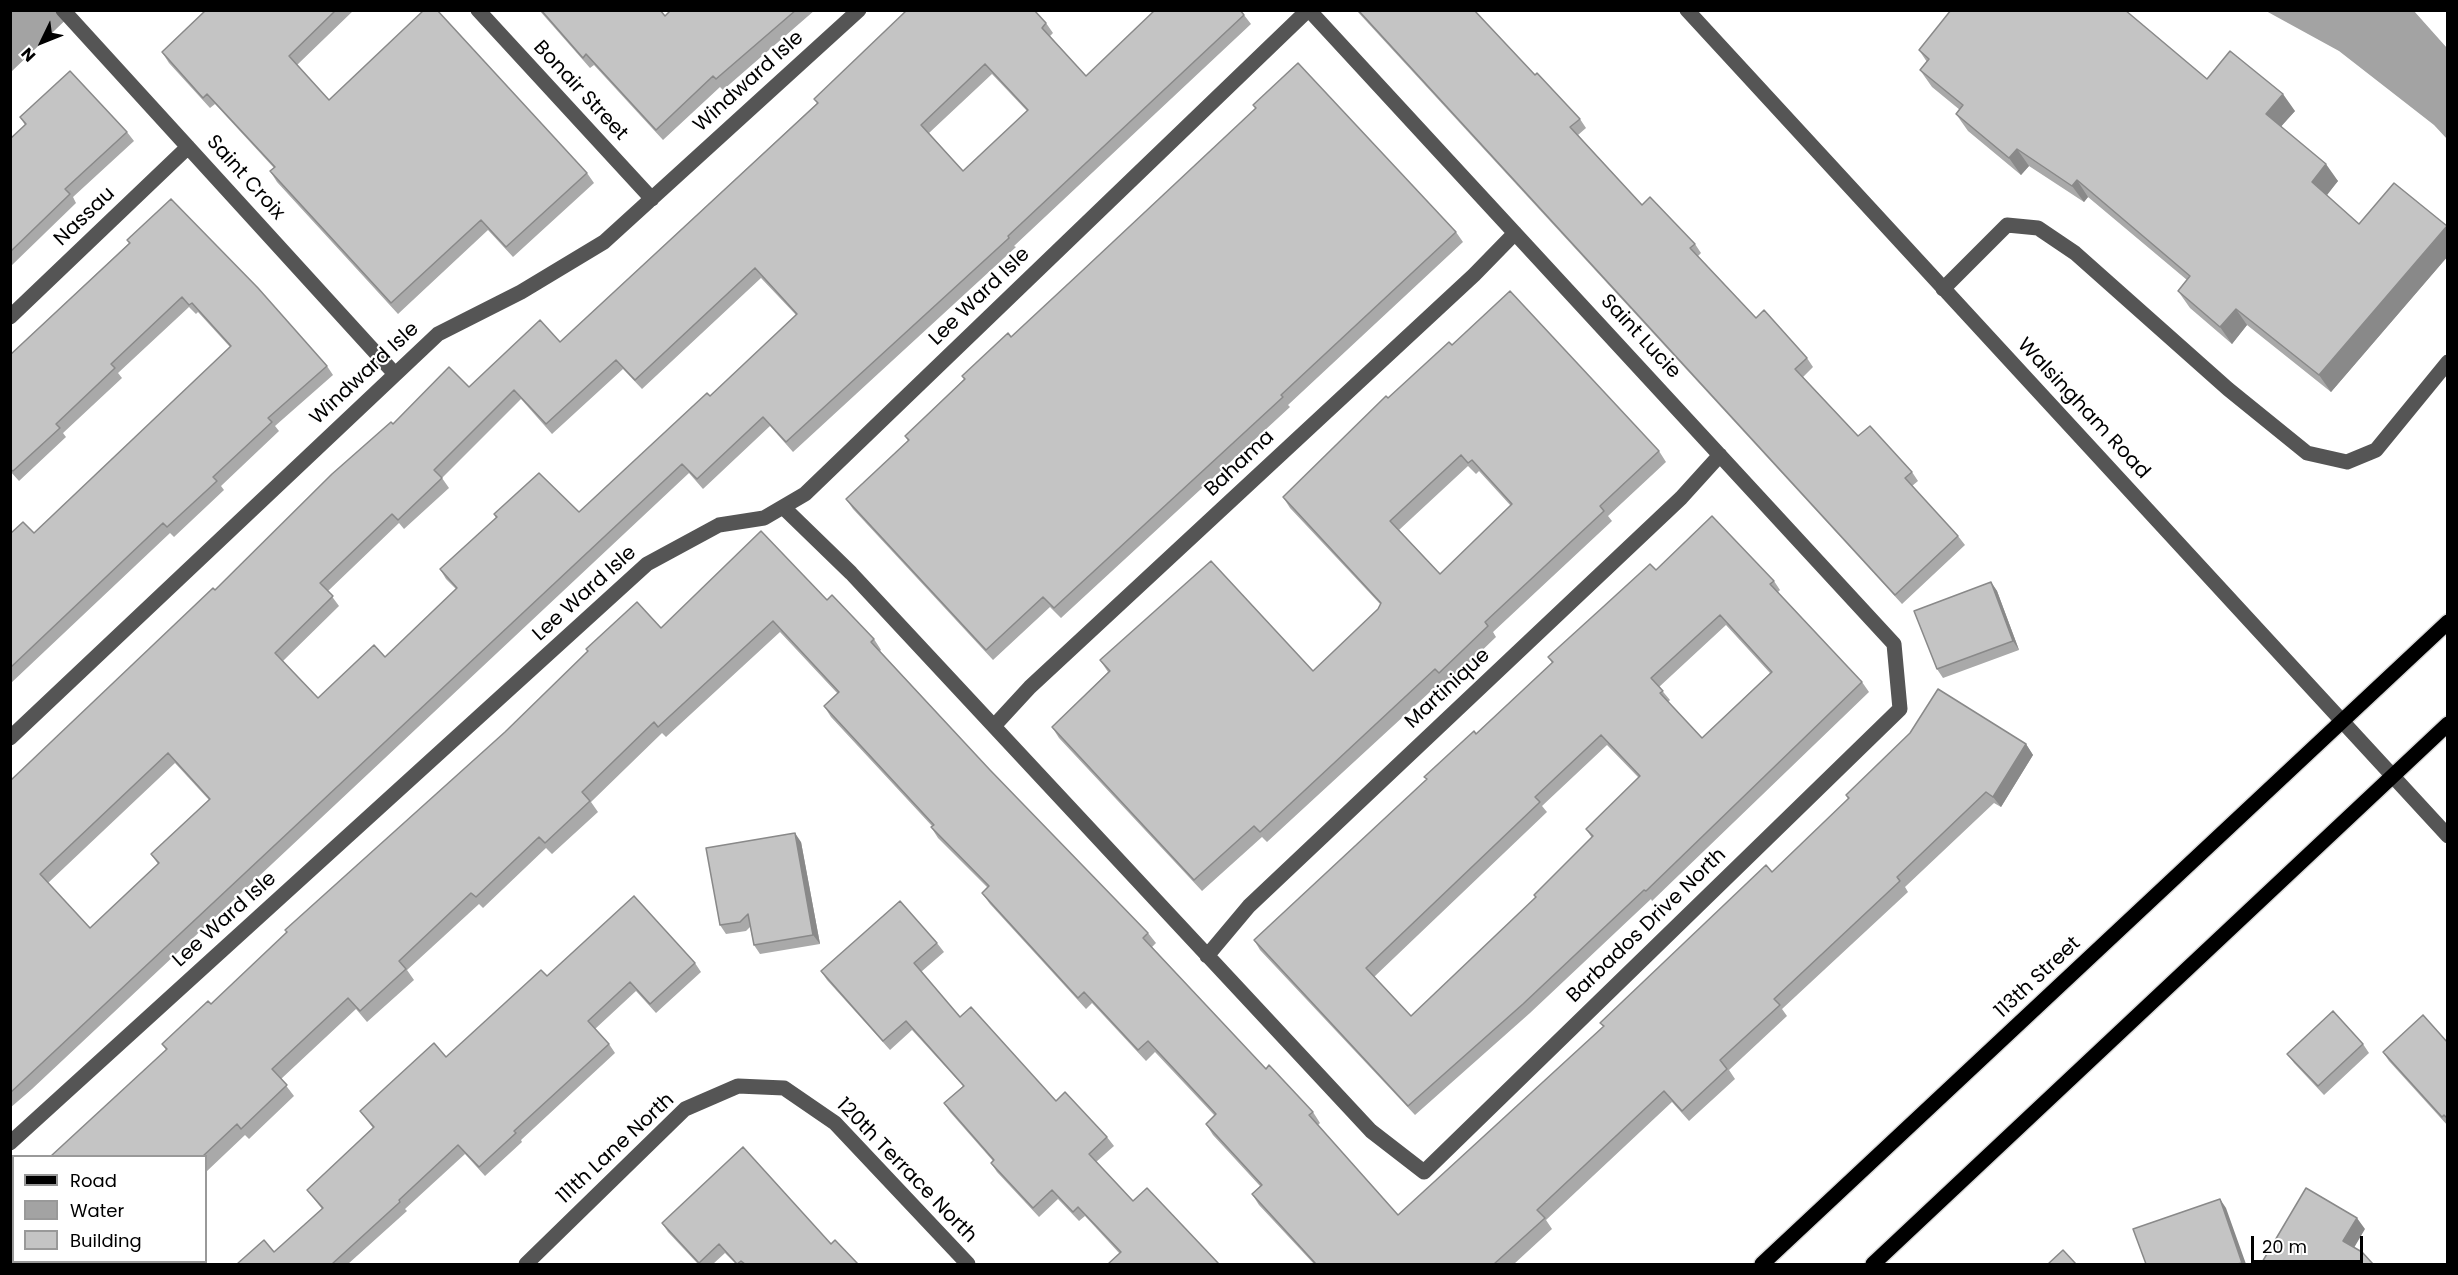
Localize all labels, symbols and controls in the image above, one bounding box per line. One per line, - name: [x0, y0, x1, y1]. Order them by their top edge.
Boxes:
- north arrow: [12, 12, 72, 72]
- street label: Windward Isle: [689, 26, 809, 138]
- street label: Bonair Street: [528, 36, 632, 146]
- text: N: [16, 42, 41, 67]
- street label: Saint Croix: [201, 131, 289, 225]
- street label: Nassau: [50, 182, 120, 252]
- street label: Lee Ward Isle: [925, 243, 1035, 351]
- street label: Saint Lucie: [1595, 290, 1685, 384]
- street label: Windward Isle: [306, 318, 424, 430]
- street label: Walsingham Road: [2012, 334, 2154, 484]
- street label: Bahama: [1200, 426, 1280, 502]
- street label: Lee Ward Isle: [528, 541, 642, 647]
- street label: Martinique: [1401, 644, 1495, 734]
- street label: Barbados Drive North: [1562, 844, 1732, 1008]
- street label: Lee Ward Isle: [168, 867, 282, 973]
- street label: 113th Street: [1990, 932, 2086, 1024]
- street label: 111th Lane North: [552, 1088, 680, 1210]
- street label: 120th Terrace North: [831, 1094, 981, 1248]
- legend: [12, 1155, 207, 1263]
- text: Road: [70, 1168, 117, 1193]
- text: Water: [70, 1198, 124, 1223]
- scale bar: [2254, 1224, 2366, 1262]
- text: Building: [70, 1228, 142, 1253]
- text: 20 m: [2262, 1234, 2307, 1259]

